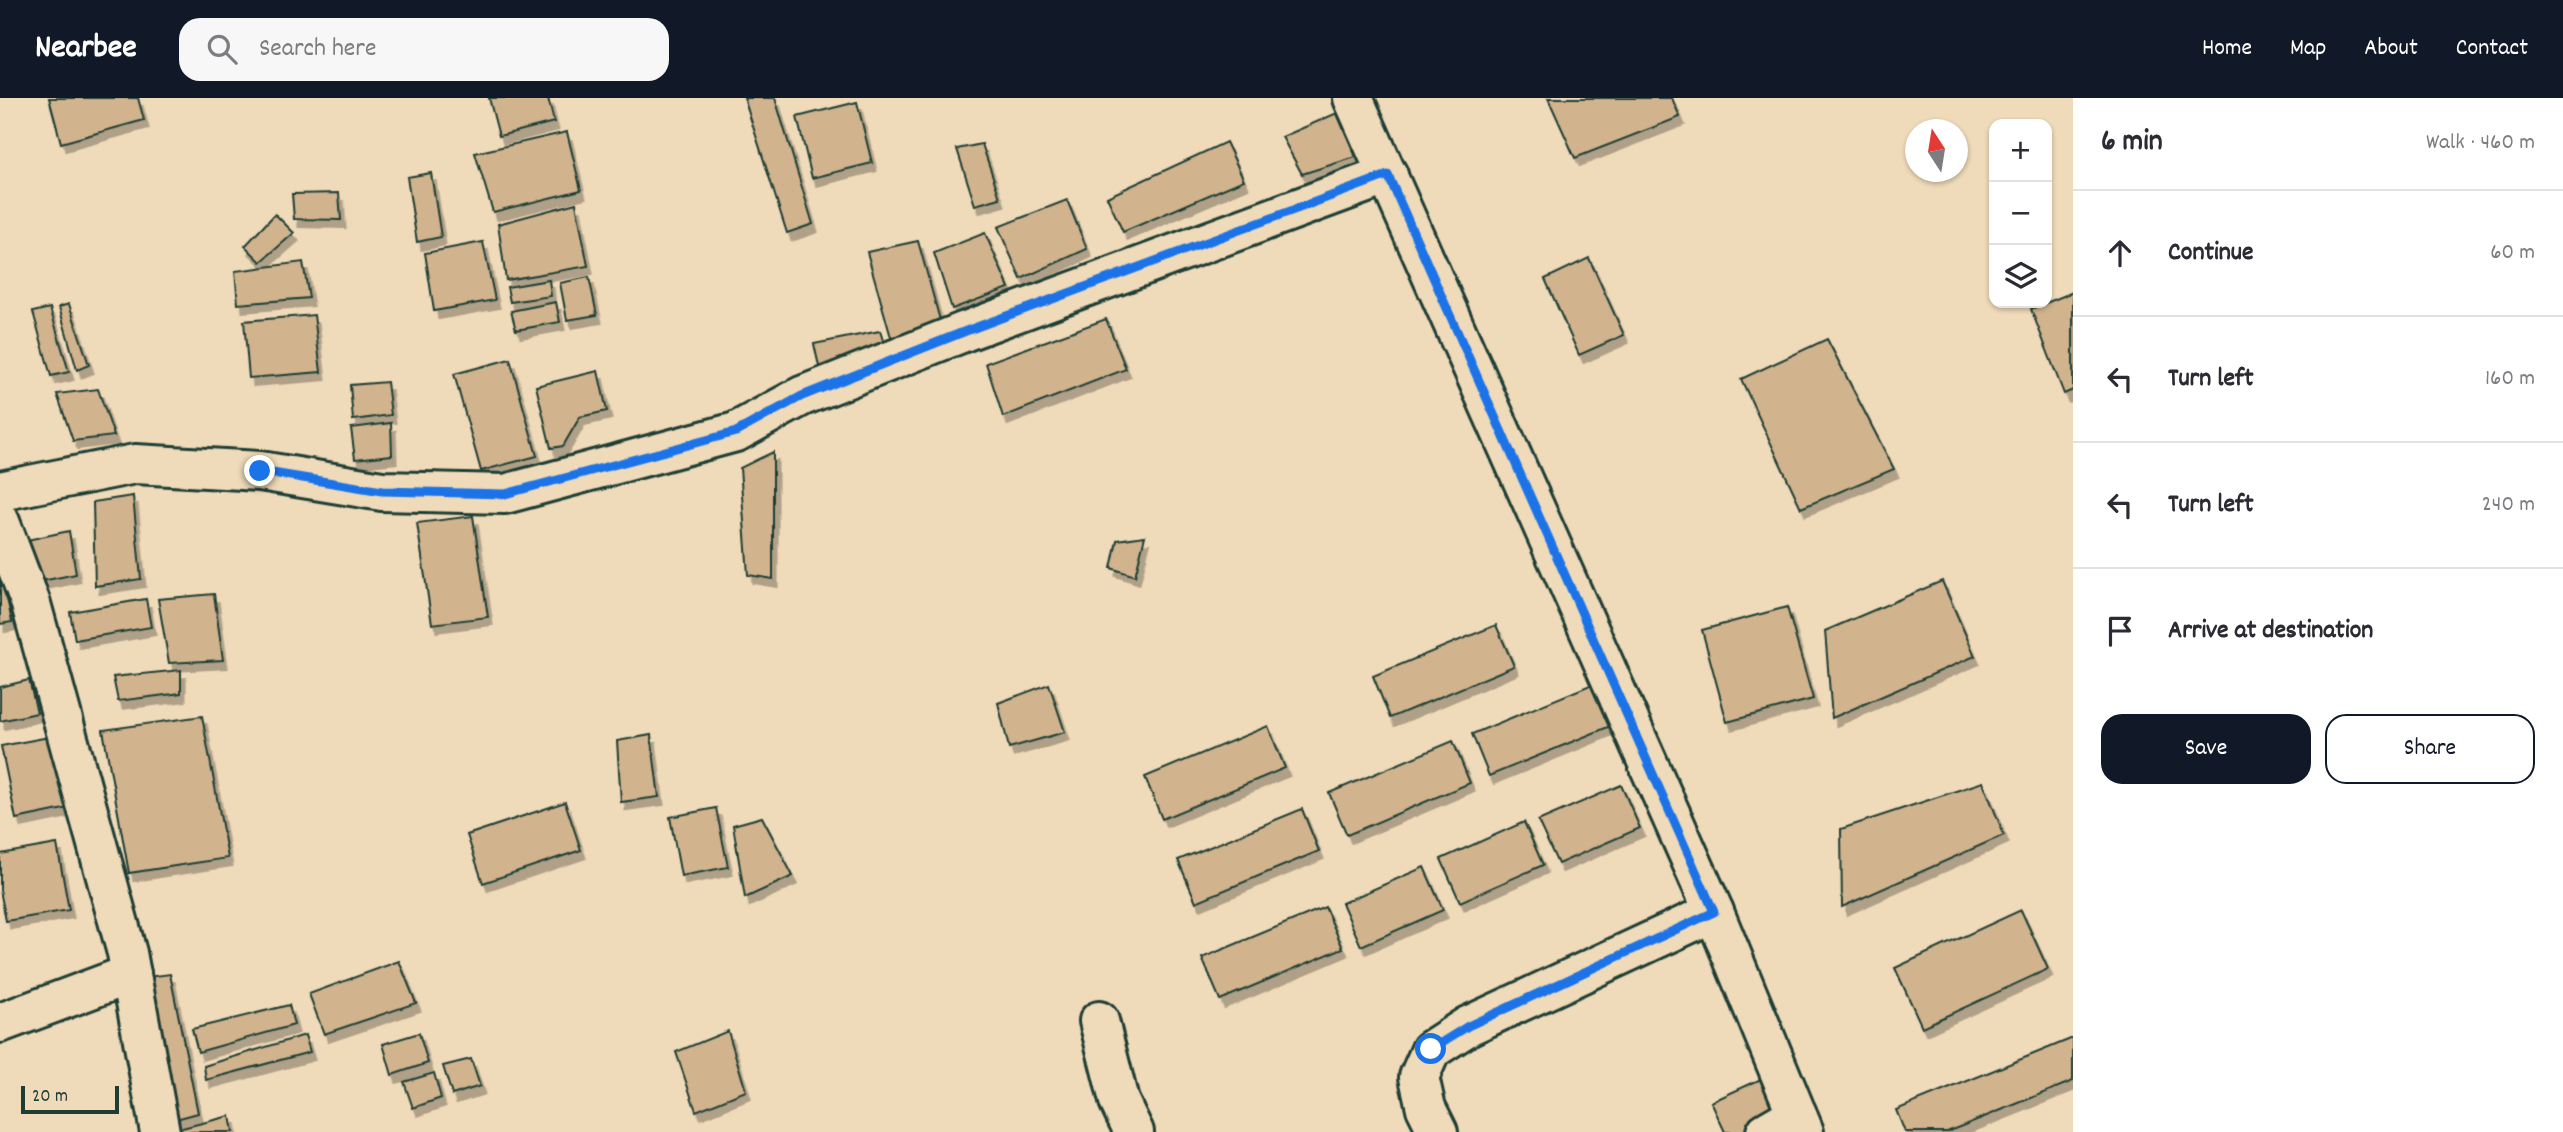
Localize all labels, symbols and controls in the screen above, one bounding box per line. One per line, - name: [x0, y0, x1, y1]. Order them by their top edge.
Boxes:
- search box: [179, 18, 669, 81]
- text: Nearbee: [35, 26, 137, 73]
- icon: search: [203, 30, 241, 68]
- text: Search here: [259, 31, 376, 68]
- text: Home: [2202, 32, 2252, 66]
- text: Map: [2290, 32, 2326, 66]
- text: About: [2364, 32, 2418, 66]
- text: Contact: [2456, 32, 2528, 66]
- north arrow: [1905, 119, 1968, 182]
- map controls: [1989, 119, 2052, 308]
- button: +: [1989, 119, 2052, 182]
- text: 6 min: [2101, 122, 2163, 165]
- text: Walk · 460 m: [2426, 127, 2535, 160]
- button: −: [1989, 182, 2052, 245]
- icon: ahead: [2101, 234, 2139, 272]
- text: Continue: [2168, 235, 2253, 272]
- text: 60 m: [2490, 237, 2535, 270]
- button: layers: [1989, 245, 2052, 308]
- icon: left: [2101, 360, 2139, 398]
- text: Turn left: [2168, 361, 2254, 398]
- text: 160 m: [2485, 363, 2535, 396]
- route end: [244, 455, 275, 486]
- icon: left: [2101, 486, 2139, 524]
- text: Turn left: [2168, 487, 2254, 524]
- text: 240 m: [2482, 489, 2535, 522]
- icon: arrive: [2101, 612, 2139, 650]
- text: Arrive at destination: [2168, 613, 2373, 650]
- button: Save: [2101, 714, 2311, 784]
- button: Share: [2325, 714, 2535, 784]
- route start: [1415, 1033, 1446, 1064]
- scale bar: [21, 1083, 119, 1115]
- text: 20 m: [32, 1084, 68, 1111]

